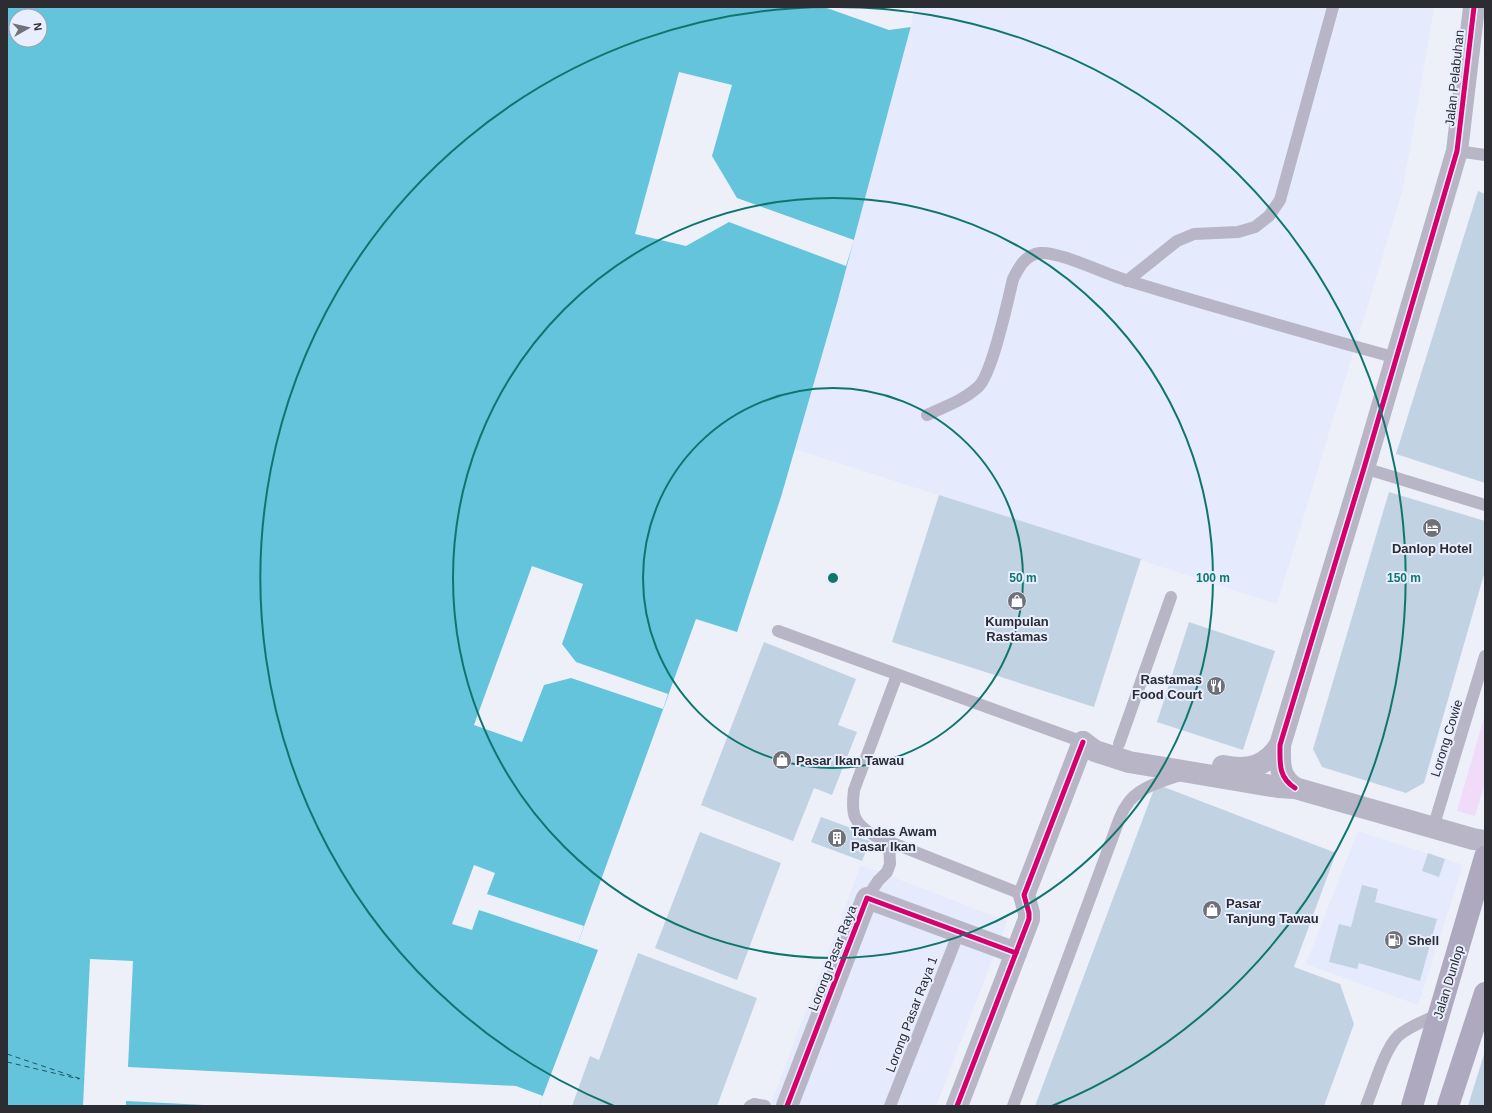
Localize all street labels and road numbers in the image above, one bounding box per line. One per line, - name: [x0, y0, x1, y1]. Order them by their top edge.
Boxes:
- street label: Jalan Pelabuhan: [1442, 29, 1467, 127]
- street label: Lorong Cowie: [1428, 698, 1465, 779]
- street label: Lorong Pasar Raya: [805, 902, 860, 1013]
- street label: Jalan Dunlop: [1430, 944, 1467, 1021]
- street label: Lorong Pasar Raya 1: [882, 954, 940, 1074]

